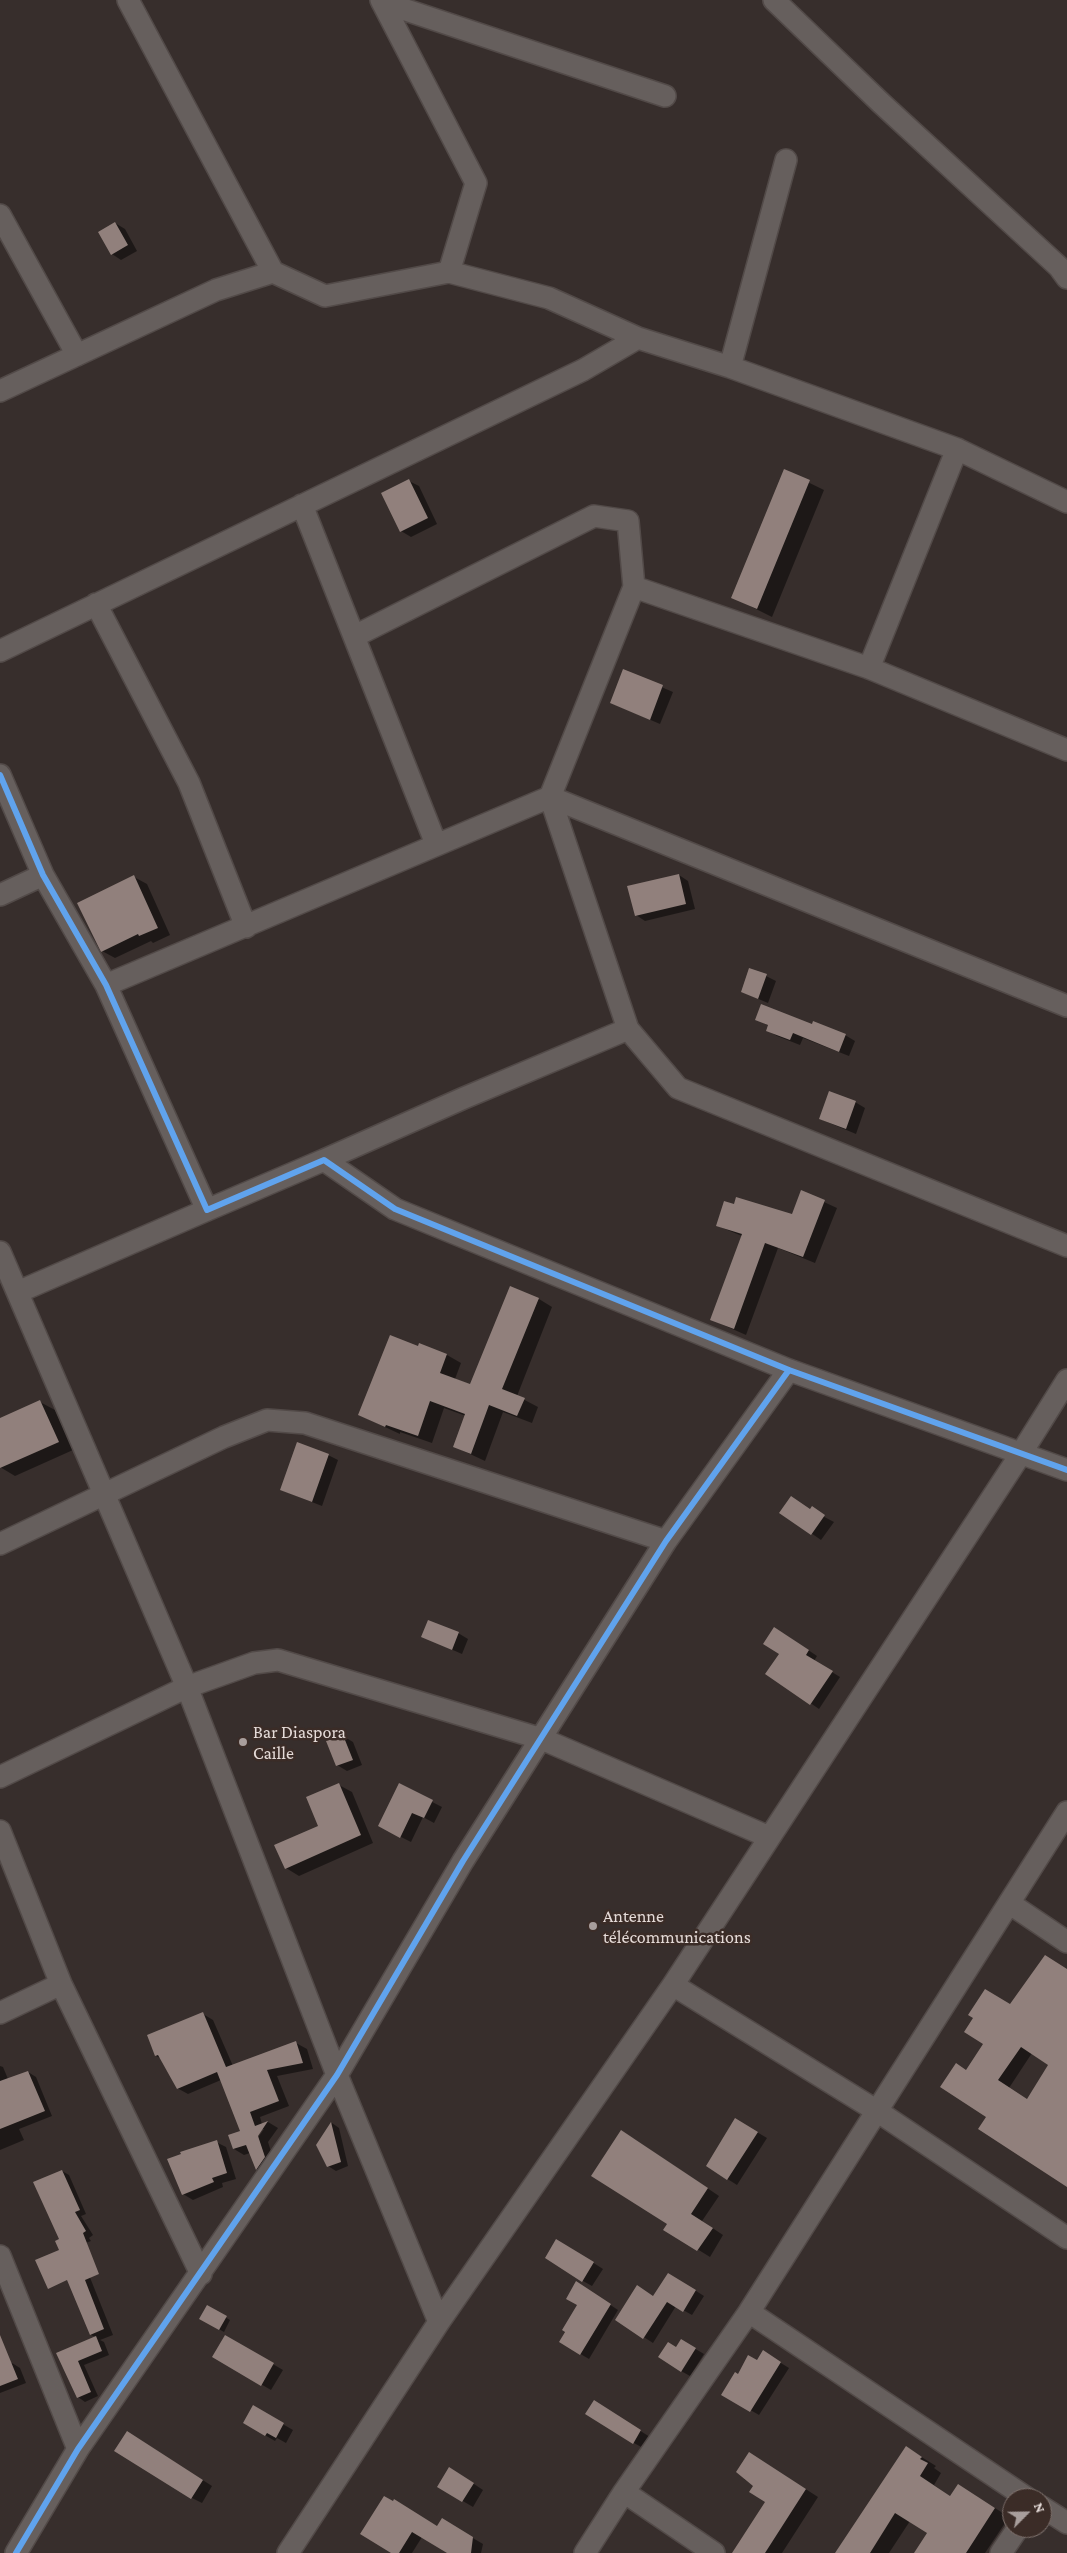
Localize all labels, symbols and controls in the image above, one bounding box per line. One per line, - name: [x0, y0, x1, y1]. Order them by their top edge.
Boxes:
- place label: Bar Diaspora Caille: [253, 1721, 346, 1764]
- marker: Bar Diaspora Caille: [237, 1736, 249, 1748]
- place label: Antenne télécommunications: [603, 1905, 751, 1948]
- marker: Antenne télécommunications: [587, 1920, 599, 1932]
- north arrow: [1002, 2488, 1052, 2538]
- text: N: [1031, 2500, 1049, 2515]

